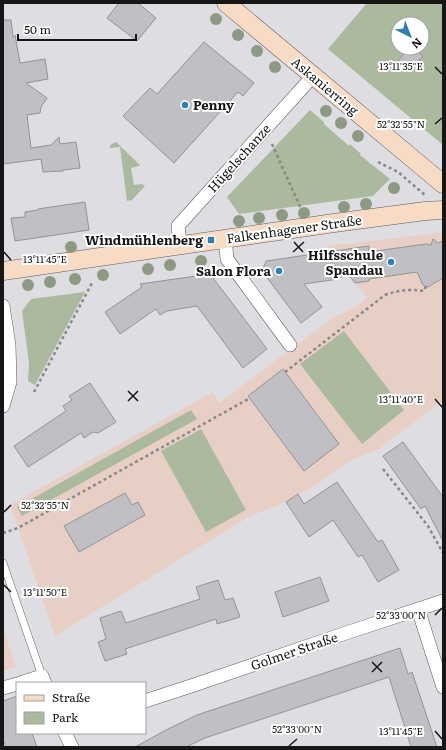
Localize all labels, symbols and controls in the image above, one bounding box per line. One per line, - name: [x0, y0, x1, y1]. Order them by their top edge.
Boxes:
- scale bar: [18, 16, 136, 42]
- north arrow: [390, 16, 430, 56]
- text: 50 m: [24, 20, 51, 38]
- text: N: [409, 35, 426, 53]
- street label: Askanierring: [288, 52, 364, 120]
- text: 13°11'35"E: [379, 58, 423, 73]
- place label: Penny: [193, 95, 234, 114]
- marker: Penny: [180, 100, 190, 110]
- text: 52°32'55"N: [377, 116, 425, 131]
- street label: Hügelschanze: [203, 119, 275, 196]
- street label: Falkenhagener Straße: [225, 210, 363, 247]
- place label: Windmühlenberg: [85, 230, 203, 249]
- marker: Windmühlenberg: [206, 235, 216, 245]
- place label: Hilfsschule Spandau: [308, 245, 383, 279]
- text: 13°11'45"E: [23, 251, 67, 266]
- marker: Hilfsschule Spandau: [386, 257, 396, 267]
- place label: Salon Flora: [196, 261, 271, 280]
- marker: Salon Flora: [274, 266, 284, 276]
- text: 13°11'40"E: [379, 391, 423, 406]
- text: 52°32'55"N: [21, 497, 69, 512]
- text: 13°11'50"E: [23, 584, 67, 599]
- text: 52°33'00"N: [376, 607, 426, 622]
- street label: Golmer Straße: [248, 627, 340, 674]
- legend: [16, 682, 146, 734]
- text: Straße: [52, 688, 90, 706]
- text: Park: [52, 708, 79, 726]
- text: 52°33'00"N: [272, 721, 322, 736]
- text: 13°11'45"E: [379, 723, 423, 738]

